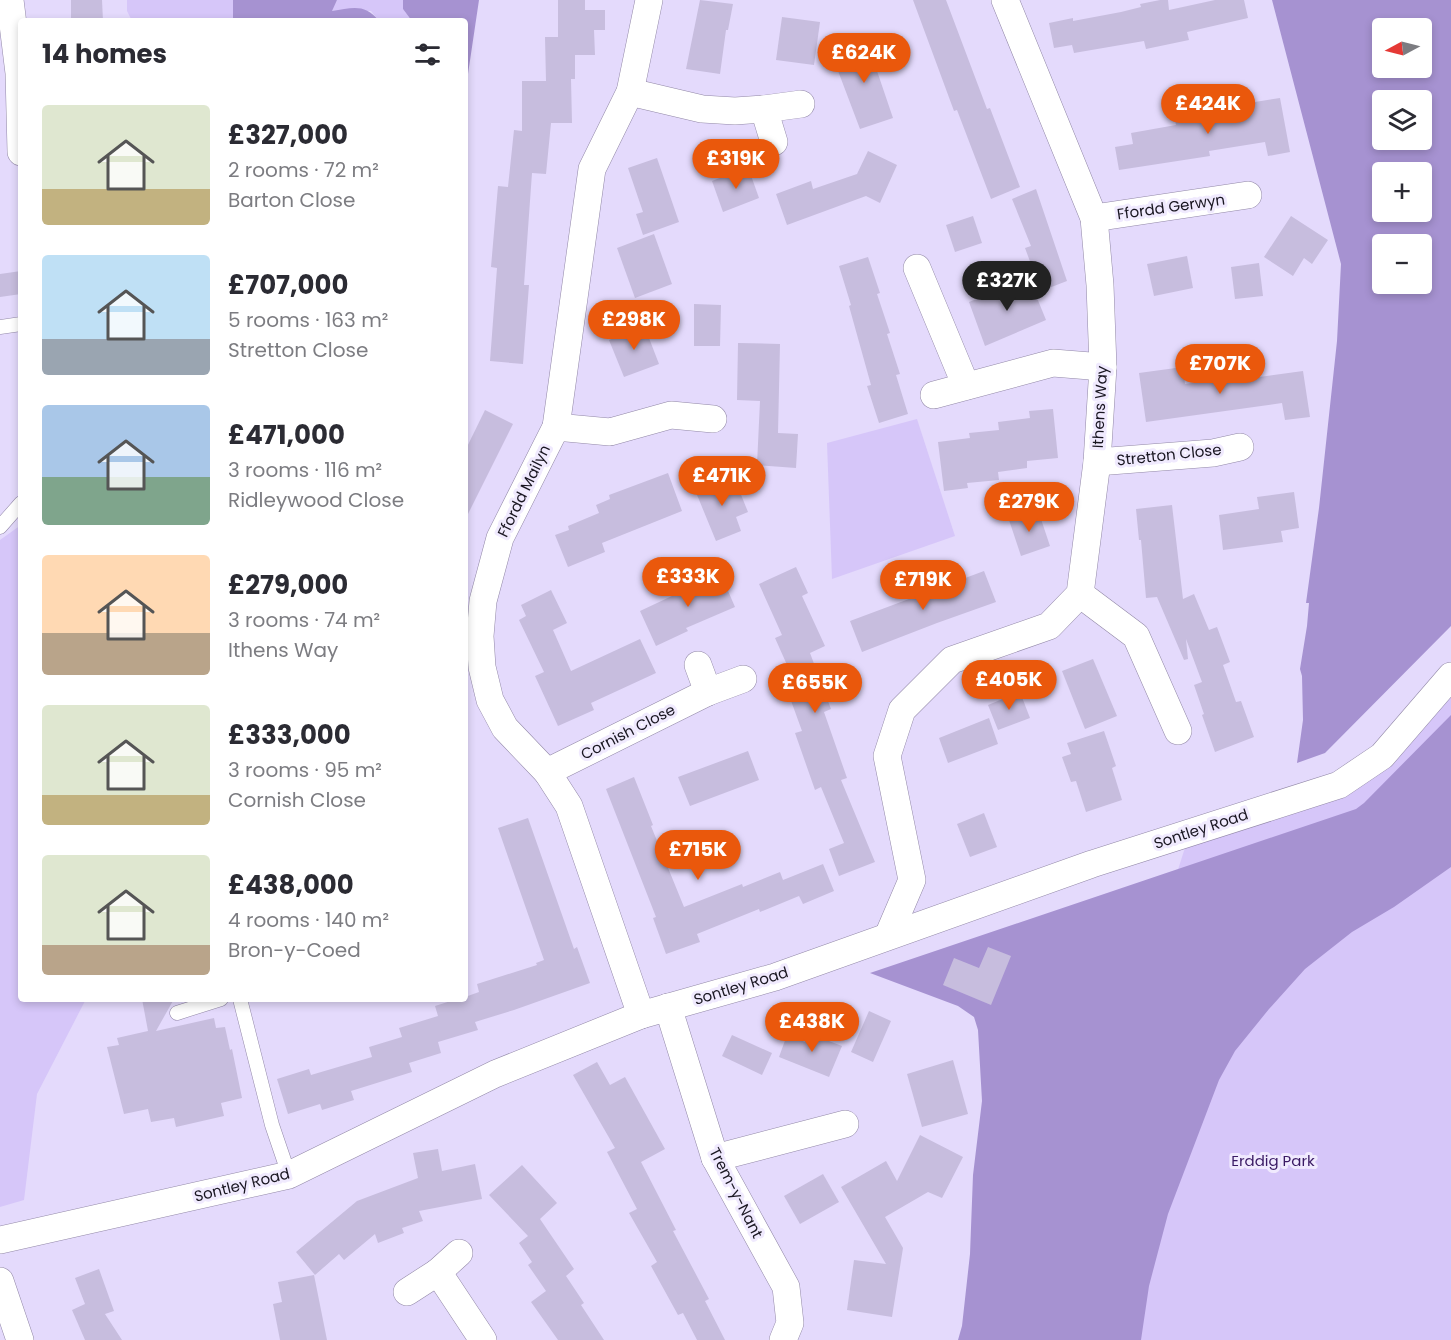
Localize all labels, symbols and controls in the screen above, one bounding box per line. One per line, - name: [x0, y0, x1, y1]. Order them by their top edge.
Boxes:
- north arrow: [1372, 18, 1432, 78]
- map controls: [1372, 18, 1432, 294]
- pin: £624K: [822, 33, 906, 84]
- text: 14 homes: [42, 36, 167, 72]
- icon: filters: [411, 38, 444, 71]
- text: £624K: [832, 38, 896, 66]
- pin: £424K: [1166, 84, 1250, 135]
- text: £424K: [1175, 89, 1241, 117]
- button: layers: [1372, 90, 1432, 150]
- text: £327,000: [228, 117, 348, 153]
- icon: home: [90, 129, 162, 201]
- pin: £319K: [694, 139, 778, 190]
- text: £319K: [706, 144, 766, 172]
- text: 2 rooms · 72 m²: [228, 156, 379, 184]
- button: +: [1372, 162, 1432, 222]
- text: Barton Close: [228, 186, 355, 214]
- street label: Ffordd Gerwyn: [1116, 189, 1226, 224]
- button: −: [1372, 234, 1432, 294]
- pin: £327K: [965, 261, 1049, 312]
- text: £327K: [976, 266, 1038, 294]
- text: £707,000: [228, 267, 348, 303]
- icon: home: [90, 279, 162, 351]
- pin: £298K: [592, 300, 676, 351]
- text: £298K: [602, 305, 666, 333]
- text: 5 rooms · 163 m²: [228, 306, 388, 334]
- text: Stretton Close: [228, 336, 368, 364]
- pin: £707K: [1178, 344, 1262, 395]
- text: £707K: [1189, 349, 1251, 377]
- street label: Ithens Way: [1087, 365, 1112, 449]
- text: £471,000: [228, 417, 345, 453]
- icon: home: [90, 429, 162, 501]
- street label: Stretton Close: [1115, 439, 1222, 470]
- street label: Ffordd Mailyn: [492, 441, 555, 541]
- text: 3 rooms · 116 m²: [228, 456, 382, 484]
- pin: £471K: [680, 456, 764, 507]
- text: £471K: [693, 461, 751, 489]
- pin: £279K: [987, 482, 1071, 533]
- text: Ridleywood Close: [228, 486, 404, 514]
- text: £279K: [998, 487, 1060, 515]
- pin: £333K: [646, 557, 730, 608]
- pin: £719K: [881, 560, 965, 611]
- text: £333K: [656, 562, 720, 590]
- text: £719K: [894, 565, 952, 593]
- text: £279,000: [228, 567, 348, 603]
- icon: home: [90, 579, 162, 651]
- text: 3 rooms · 74 m²: [228, 606, 380, 634]
- text: Ithens Way: [228, 636, 338, 664]
- pin: £405K: [967, 660, 1051, 711]
- pin: £655K: [773, 663, 857, 714]
- text: £405K: [976, 665, 1042, 693]
- text: £655K: [782, 668, 848, 696]
- street label: Cornish Close: [577, 699, 679, 764]
- text: £333,000: [228, 717, 351, 753]
- icon: home: [90, 729, 162, 801]
- text: 3 rooms · 95 m²: [228, 756, 382, 784]
- text: Cornish Close: [228, 786, 366, 814]
- street label: Sontley Road: [1151, 803, 1251, 854]
- pin: £715K: [656, 830, 740, 881]
- text: £715K: [669, 835, 727, 863]
- text: £438,000: [228, 867, 354, 903]
- icon: home: [90, 879, 162, 951]
- text: 4 rooms · 140 m²: [228, 906, 389, 934]
- text: Bron-y-Coed: [228, 936, 361, 964]
- street label: Sontley Road: [691, 961, 791, 1010]
- pin: £438K: [770, 1002, 854, 1053]
- text: £438K: [779, 1007, 845, 1035]
- street label: Trem-y-Nant: [705, 1144, 768, 1242]
- park label: Erddig Park: [1231, 1150, 1315, 1171]
- street label: Sontley Road: [192, 1162, 292, 1207]

